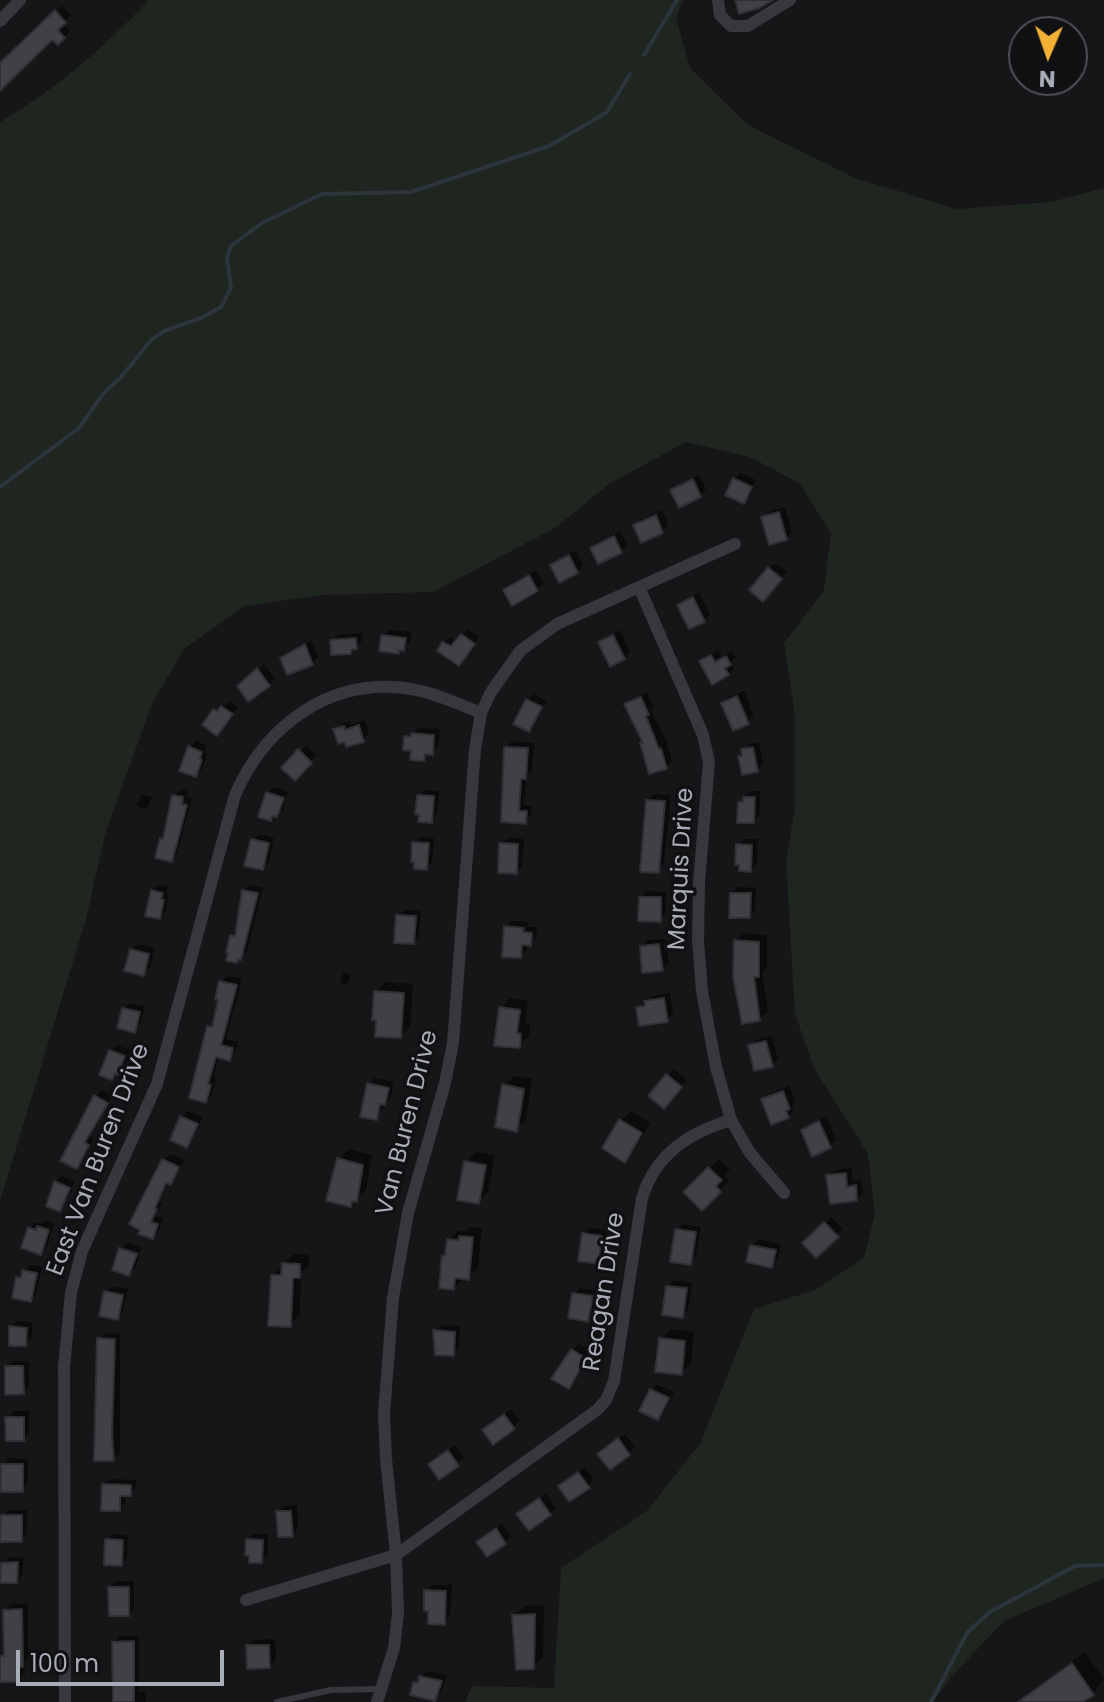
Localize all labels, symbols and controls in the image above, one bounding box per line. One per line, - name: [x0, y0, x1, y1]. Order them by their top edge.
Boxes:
- north arrow: [1008, 16, 1088, 96]
- text: N: [1038, 63, 1056, 94]
- street label: Marquis Drive: [663, 787, 701, 951]
- street label: Van Buren Drive: [371, 1027, 445, 1219]
- street label: East Van Buren Drive: [41, 1040, 157, 1280]
- street label: Reagan Drive: [578, 1211, 632, 1373]
- scale bar: [20, 1634, 228, 1684]
- text: 100 m: [30, 1647, 99, 1680]

